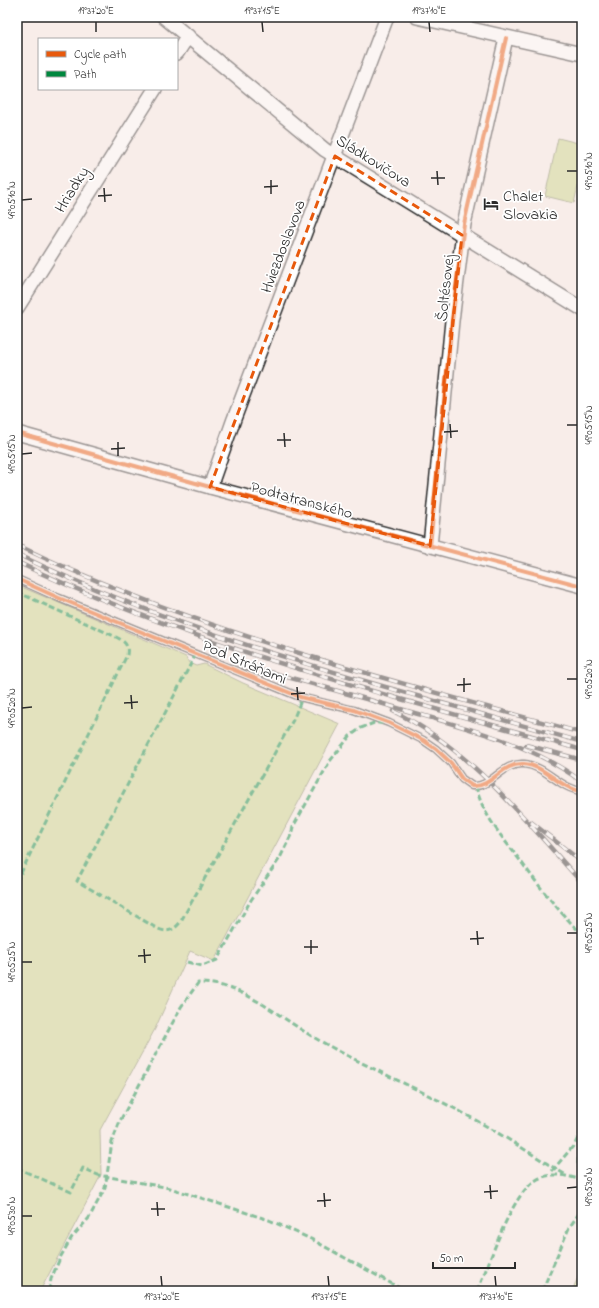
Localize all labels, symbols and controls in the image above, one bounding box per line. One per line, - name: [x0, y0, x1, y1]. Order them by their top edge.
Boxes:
- text: 19°37'20"E: [78, 4, 114, 19]
- text: 19°37'15"E: [244, 4, 280, 19]
- text: 19°37'10"E: [412, 4, 446, 19]
- legend: [38, 38, 178, 90]
- text: Cycle path: [74, 46, 126, 65]
- text: Path: [74, 66, 97, 84]
- street label: Sládkovičova: [331, 129, 415, 194]
- text: 49°05'10"N: [582, 152, 597, 190]
- street label: Hriadky: [49, 162, 96, 218]
- text: 49°05'10"N: [5, 181, 20, 219]
- place label: Chalet Slovakia: [503, 185, 558, 227]
- hotel icon: Chalet Slovakia: [482, 195, 500, 213]
- street label: Hviezdoslavova: [255, 197, 313, 297]
- street label: Šoltésovej: [431, 253, 461, 323]
- text: 49°05'15"N: [582, 405, 597, 444]
- text: 49°05'15"N: [5, 434, 20, 473]
- street label: Podtatranského: [248, 476, 355, 526]
- street label: Pod Stráňami: [198, 634, 291, 692]
- text: 49°05'20"N: [582, 659, 597, 699]
- text: 49°05'20"N: [5, 688, 20, 728]
- text: 49°05'25"N: [582, 912, 597, 953]
- text: 49°05'25"N: [5, 941, 20, 982]
- text: 49°05'30"N: [582, 1168, 597, 1206]
- text: 49°05'30"N: [5, 1197, 20, 1235]
- scale bar: [433, 1244, 515, 1270]
- text: 50 m: [439, 1250, 463, 1268]
- text: 19°37'20"E: [144, 1290, 180, 1305]
- text: 19°37'15"E: [311, 1290, 347, 1305]
- text: 19°37'10"E: [479, 1290, 513, 1305]

